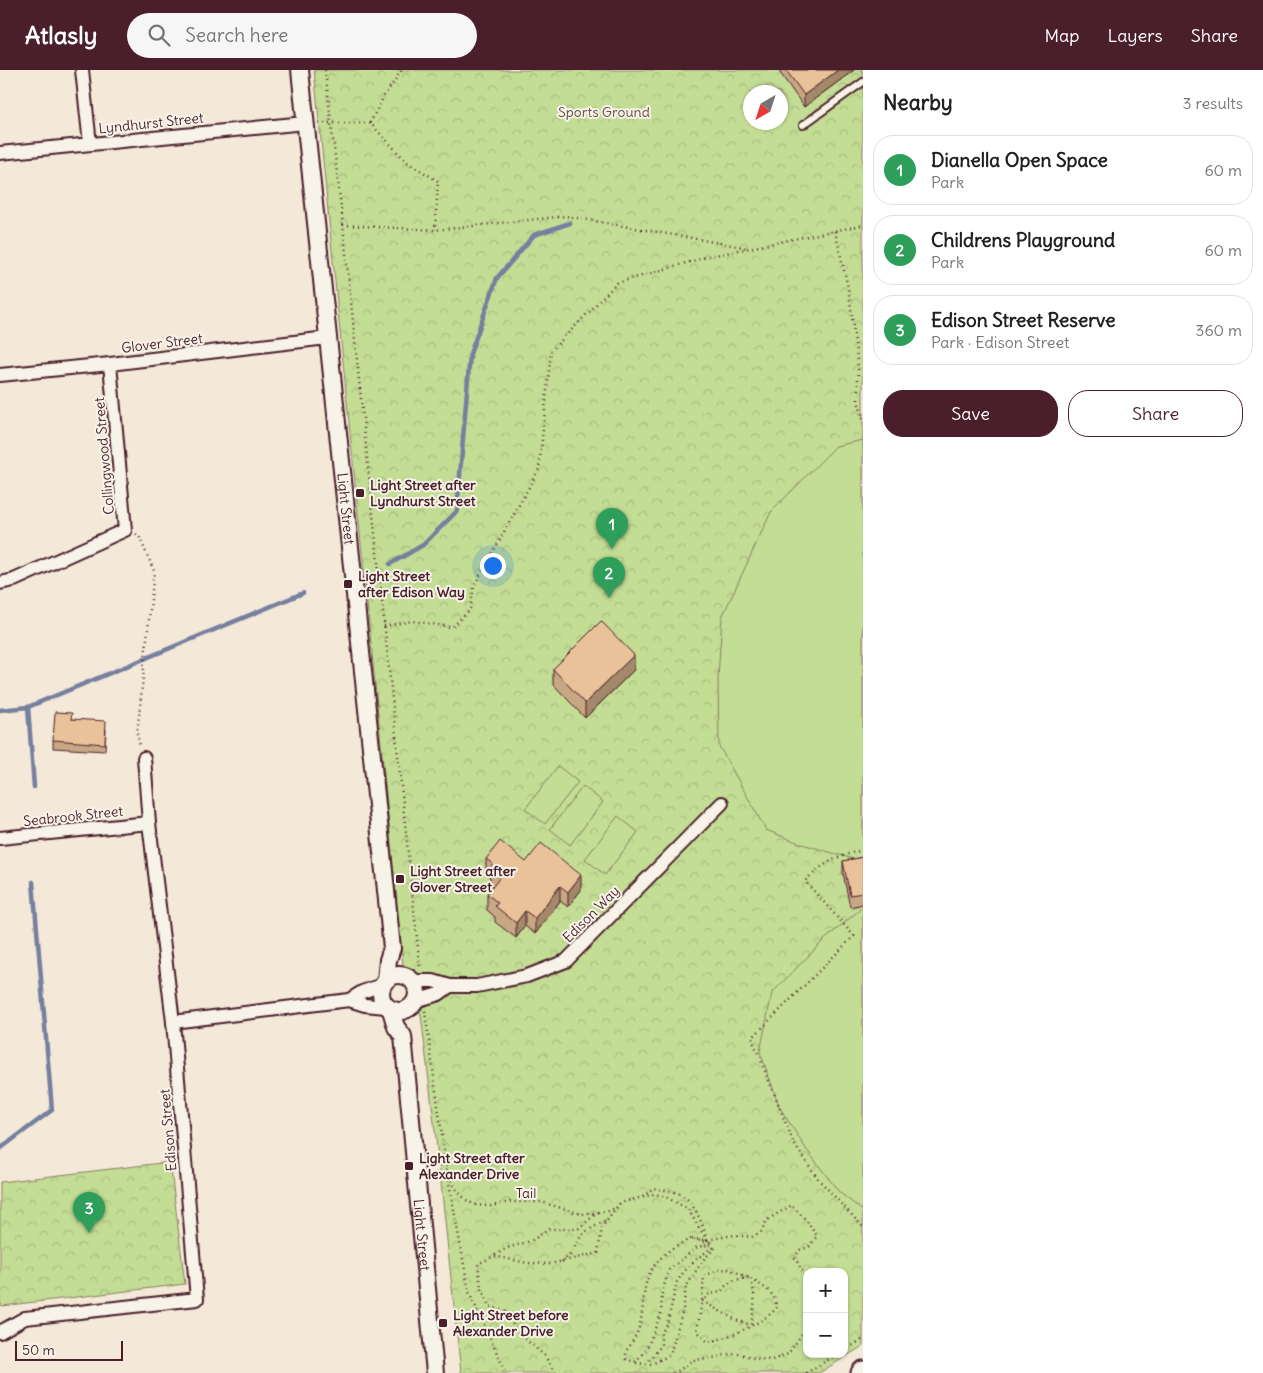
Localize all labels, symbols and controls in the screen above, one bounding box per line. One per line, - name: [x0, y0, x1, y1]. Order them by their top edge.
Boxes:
- search box: [127, 13, 477, 58]
- text: Atlasly: [25, 20, 97, 50]
- icon: search: [145, 21, 173, 49]
- text: Search here: [185, 23, 288, 47]
- text: Map: [1044, 24, 1079, 47]
- text: Layers: [1107, 24, 1163, 47]
- text: Share: [1191, 24, 1238, 47]
- north arrow: [743, 85, 788, 130]
- text: Nearby: [883, 89, 953, 116]
- text: 3 results: [1183, 93, 1243, 113]
- park label: Sports Ground: [558, 103, 650, 121]
- street label: Lyndhurst Street: [98, 109, 205, 137]
- text: Dianella Open Space: [931, 148, 1108, 172]
- text: 1: [897, 160, 903, 180]
- text: 60 m: [1204, 160, 1242, 180]
- text: Park: [931, 172, 964, 192]
- text: Childrens Playground: [931, 228, 1115, 252]
- text: 2: [896, 240, 904, 260]
- text: 60 m: [1204, 240, 1242, 260]
- text: Park: [931, 252, 964, 272]
- text: Edison Street Reserve: [931, 308, 1115, 332]
- text: 3: [895, 320, 905, 340]
- text: 360 m: [1195, 320, 1242, 340]
- street label: Glover Street: [120, 329, 204, 357]
- text: Park · Edison Street: [931, 332, 1069, 352]
- button: Save: [883, 390, 1058, 437]
- button: Share: [1068, 390, 1243, 437]
- street label: Collingwood Street: [90, 396, 118, 516]
- street label: Light Street: [333, 472, 359, 546]
- place label: Light Street after Lyndhurst Street: [370, 476, 476, 510]
- marker: Light Street after Lyndhurst Street: [354, 487, 366, 499]
- pin: 1: [596, 508, 628, 549]
- your location: [480, 553, 506, 579]
- pin: 2: [593, 557, 625, 598]
- place label: Light Street after Edison Way: [358, 567, 465, 601]
- marker: Light Street after Edison Way: [342, 578, 354, 590]
- street label: Seabrook Street: [22, 802, 124, 830]
- place label: Light Street after Glover Street: [410, 862, 516, 896]
- marker: Light Street after Glover Street: [394, 873, 406, 885]
- street label: Edison Way: [559, 882, 623, 946]
- street label: Edison Street: [155, 1088, 181, 1172]
- place label: Light Street after Alexander Drive: [419, 1149, 525, 1183]
- marker: Light Street after Alexander Drive: [403, 1160, 415, 1172]
- street label: Tail: [516, 1184, 536, 1202]
- pin: 3: [73, 1192, 105, 1233]
- street label: Light Street: [410, 1198, 434, 1272]
- map controls: [803, 1268, 848, 1358]
- button: +: [803, 1268, 848, 1313]
- place label: Light Street before Alexander Drive: [453, 1306, 569, 1340]
- button: −: [803, 1313, 848, 1358]
- marker: Light Street before Alexander Drive: [437, 1317, 449, 1329]
- scale bar: [15, 1338, 122, 1361]
- text: 50 m: [22, 1341, 55, 1359]

